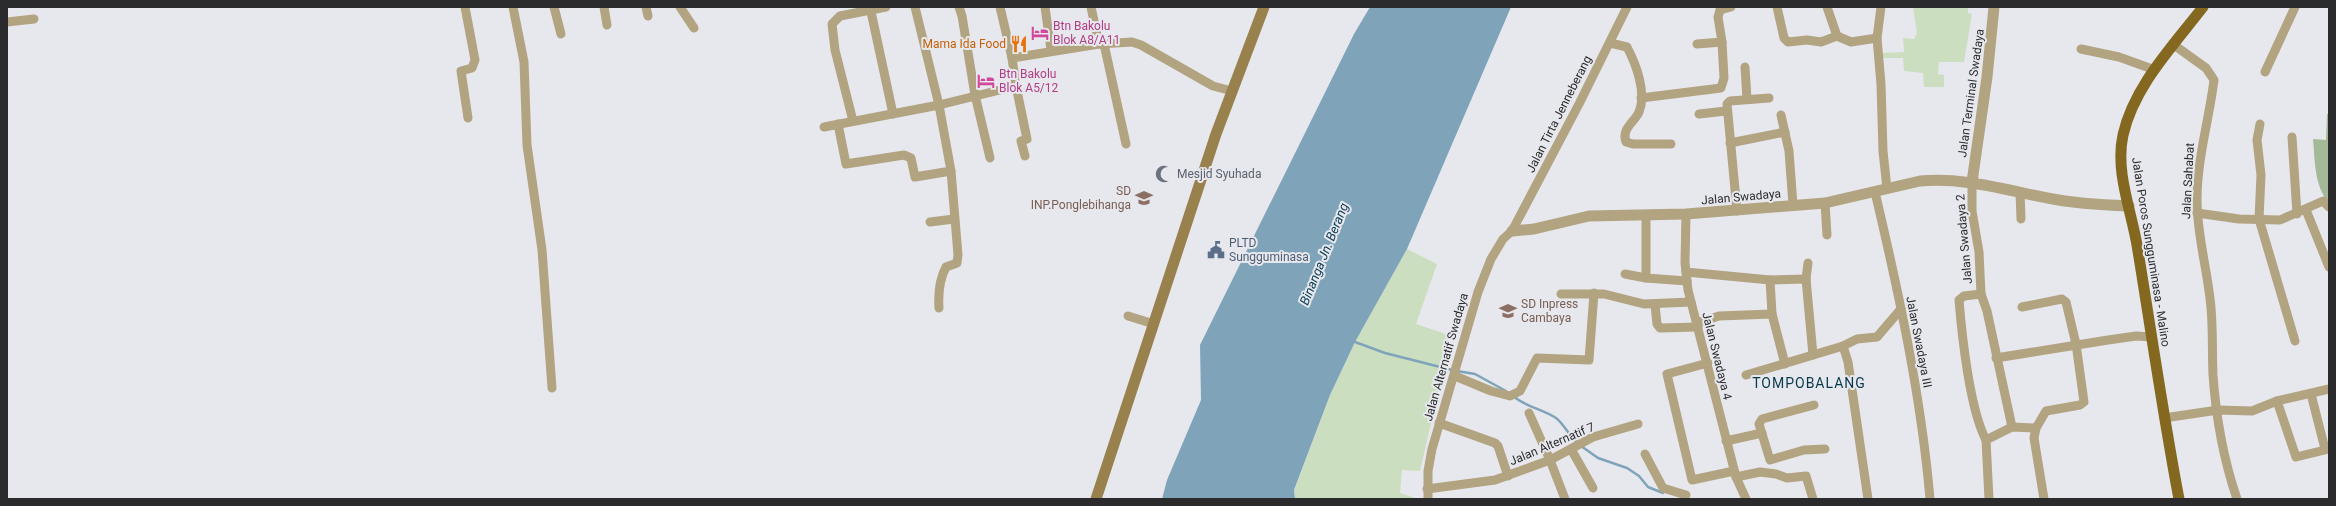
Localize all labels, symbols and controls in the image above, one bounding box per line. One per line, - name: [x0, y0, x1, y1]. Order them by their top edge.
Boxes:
- place label: Btn Bakolu Blok A8/A11: [1053, 19, 1120, 47]
- hotel icon: Btn Bakolu Blok A8/A11: [1030, 23, 1050, 43]
- street label: Jalan Terminal Swadaya: [1955, 28, 1987, 158]
- restaurant icon: Mama Ida Food: [1009, 34, 1029, 54]
- place label: Mama Ida Food: [922, 37, 1006, 51]
- street label: Jalan Tirta Jenneberang: [1523, 53, 1595, 175]
- place label: Btn Bakolu Blok A5/12: [999, 67, 1059, 95]
- hotel icon: Btn Bakolu Blok A5/12: [976, 71, 996, 91]
- street label: Jalan Sahabat: [2179, 143, 2197, 219]
- street label: Jalan Poros Sungguminasa - Malino: [2129, 156, 2173, 348]
- mosque icon: Mesjid Syuhada: [1154, 164, 1174, 184]
- place label: Mesjid Syuhada: [1177, 167, 1261, 181]
- place label: SD INP.Ponglebihanga: [1031, 184, 1131, 212]
- street label: Jalan Swadaya: [1700, 187, 1782, 207]
- school or university icon: SD INP.Ponglebihanga: [1134, 188, 1154, 208]
- street label: Jalan Swadaya 2: [1953, 193, 1975, 284]
- water label: Binanga Jn. Berang: [1297, 201, 1351, 307]
- place label: PLTD Sungguminasa: [1229, 236, 1309, 264]
- public building icon: PLTD Sungguminasa: [1206, 240, 1226, 260]
- street label: Jalan Alternatif Swadaya: [1421, 291, 1471, 423]
- street label: Jalan Swadaya III: [1903, 295, 1935, 389]
- place label: SD Inpress Cambaya: [1521, 297, 1578, 325]
- school or university icon: SD Inpress Cambaya: [1498, 301, 1518, 321]
- street label: Jalan Swadaya 4: [1699, 311, 1735, 402]
- district label: TOMPOBALANG: [1752, 375, 1866, 391]
- street label: Jalan Alternatif 7: [1507, 420, 1597, 468]

